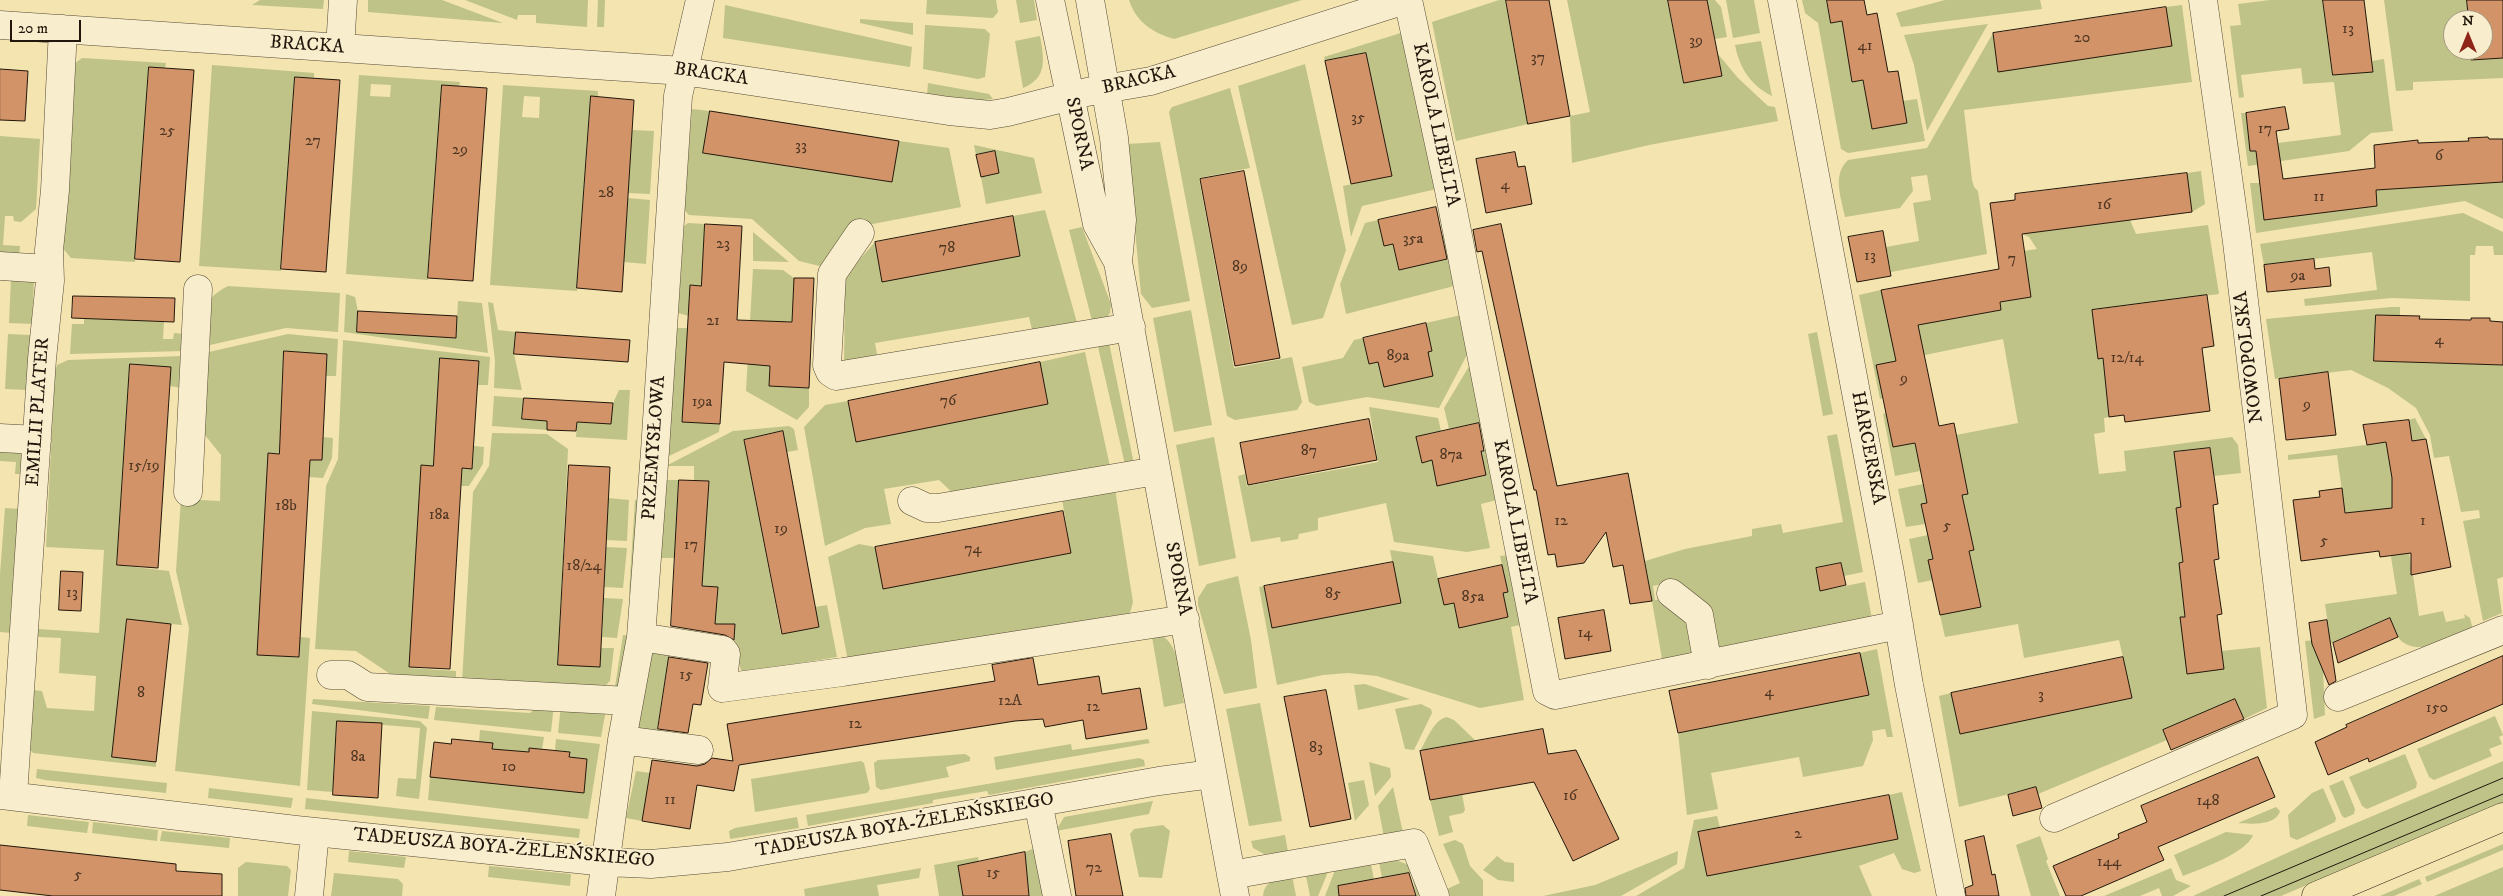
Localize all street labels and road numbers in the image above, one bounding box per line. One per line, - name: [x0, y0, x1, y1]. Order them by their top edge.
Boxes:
- street label: BRACKA: [269, 32, 345, 60]
- street label: KAROLA LIBELTA: [1407, 41, 1463, 209]
- street label: BRACKA: [672, 59, 750, 91]
- street label: BRACKA: [1100, 62, 1178, 100]
- street label: SPORNA: [1059, 95, 1097, 173]
- street label: NOWOPOLSKA: [2231, 290, 2269, 424]
- street label: EMILII PLATER: [22, 337, 56, 487]
- street label: PRZEMYSŁOWA: [639, 375, 671, 521]
- street label: HARCERSKA: [1845, 390, 1889, 506]
- street label: KAROLA LIBELTA: [1487, 438, 1541, 606]
- street label: SPORNA: [1159, 540, 1195, 618]
- street label: TADEUSZA BOYA-ŻELEŃSKIEGO: [754, 789, 1056, 863]
- street label: TADEUSZA BOYA-ŻELEŃSKIEGO: [352, 824, 656, 874]

